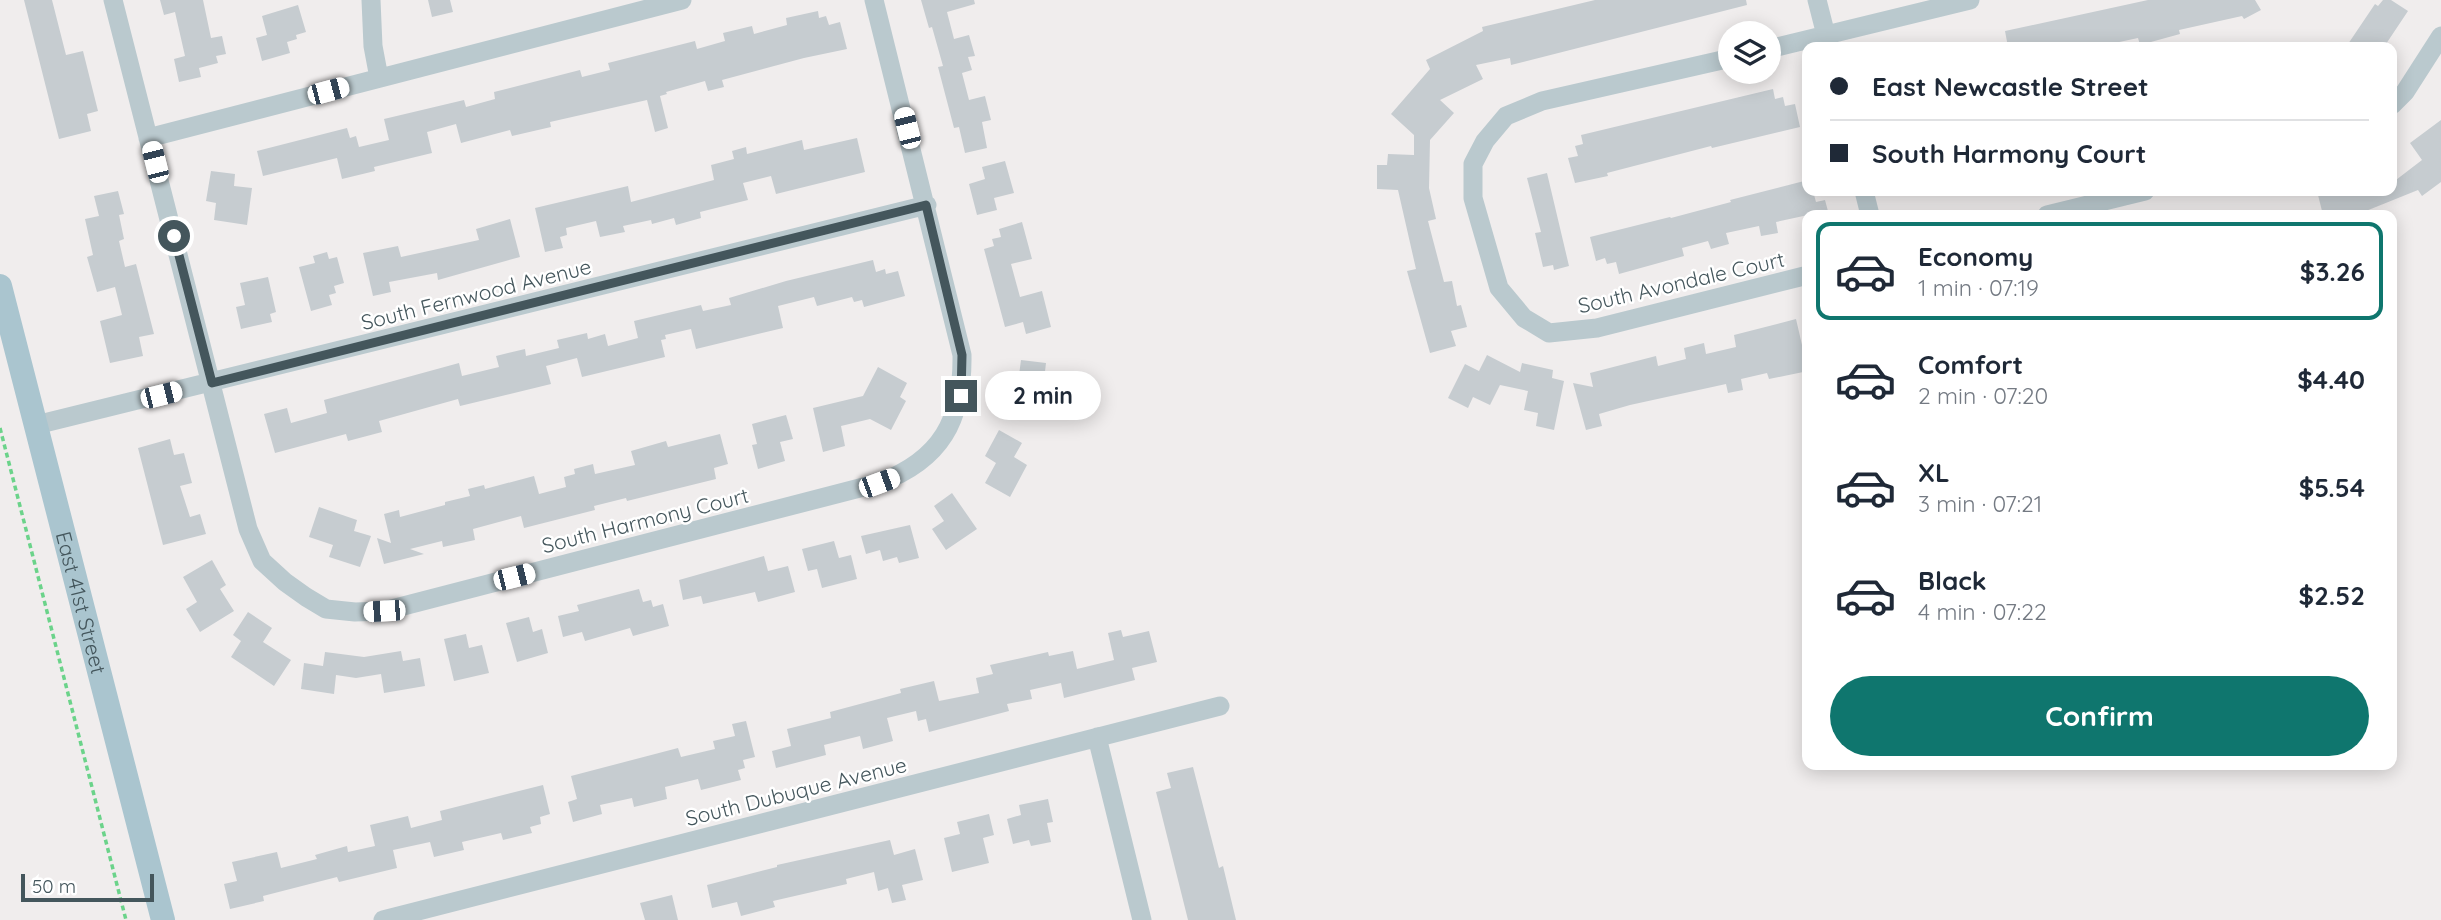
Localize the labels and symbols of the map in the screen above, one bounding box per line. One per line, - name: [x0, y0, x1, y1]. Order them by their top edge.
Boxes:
- car: [305, 75, 352, 107]
- car: [892, 105, 923, 151]
- car: [140, 139, 171, 185]
- route start: [158, 220, 190, 252]
- street label: South Avondale Court: [1575, 246, 1787, 318]
- street label: South Fernwood Avenue: [358, 253, 594, 335]
- callout: 2 min: [986, 372, 1101, 420]
- car: [139, 380, 184, 410]
- route end: [945, 380, 977, 412]
- car: [856, 466, 903, 500]
- street label: South Harmony Court: [539, 482, 751, 558]
- street label: East 41st Street: [51, 529, 112, 677]
- car: [492, 562, 537, 592]
- car: [363, 599, 406, 623]
- street label: South Dubuque Avenue: [683, 751, 909, 831]
- scale bar: [21, 871, 154, 903]

